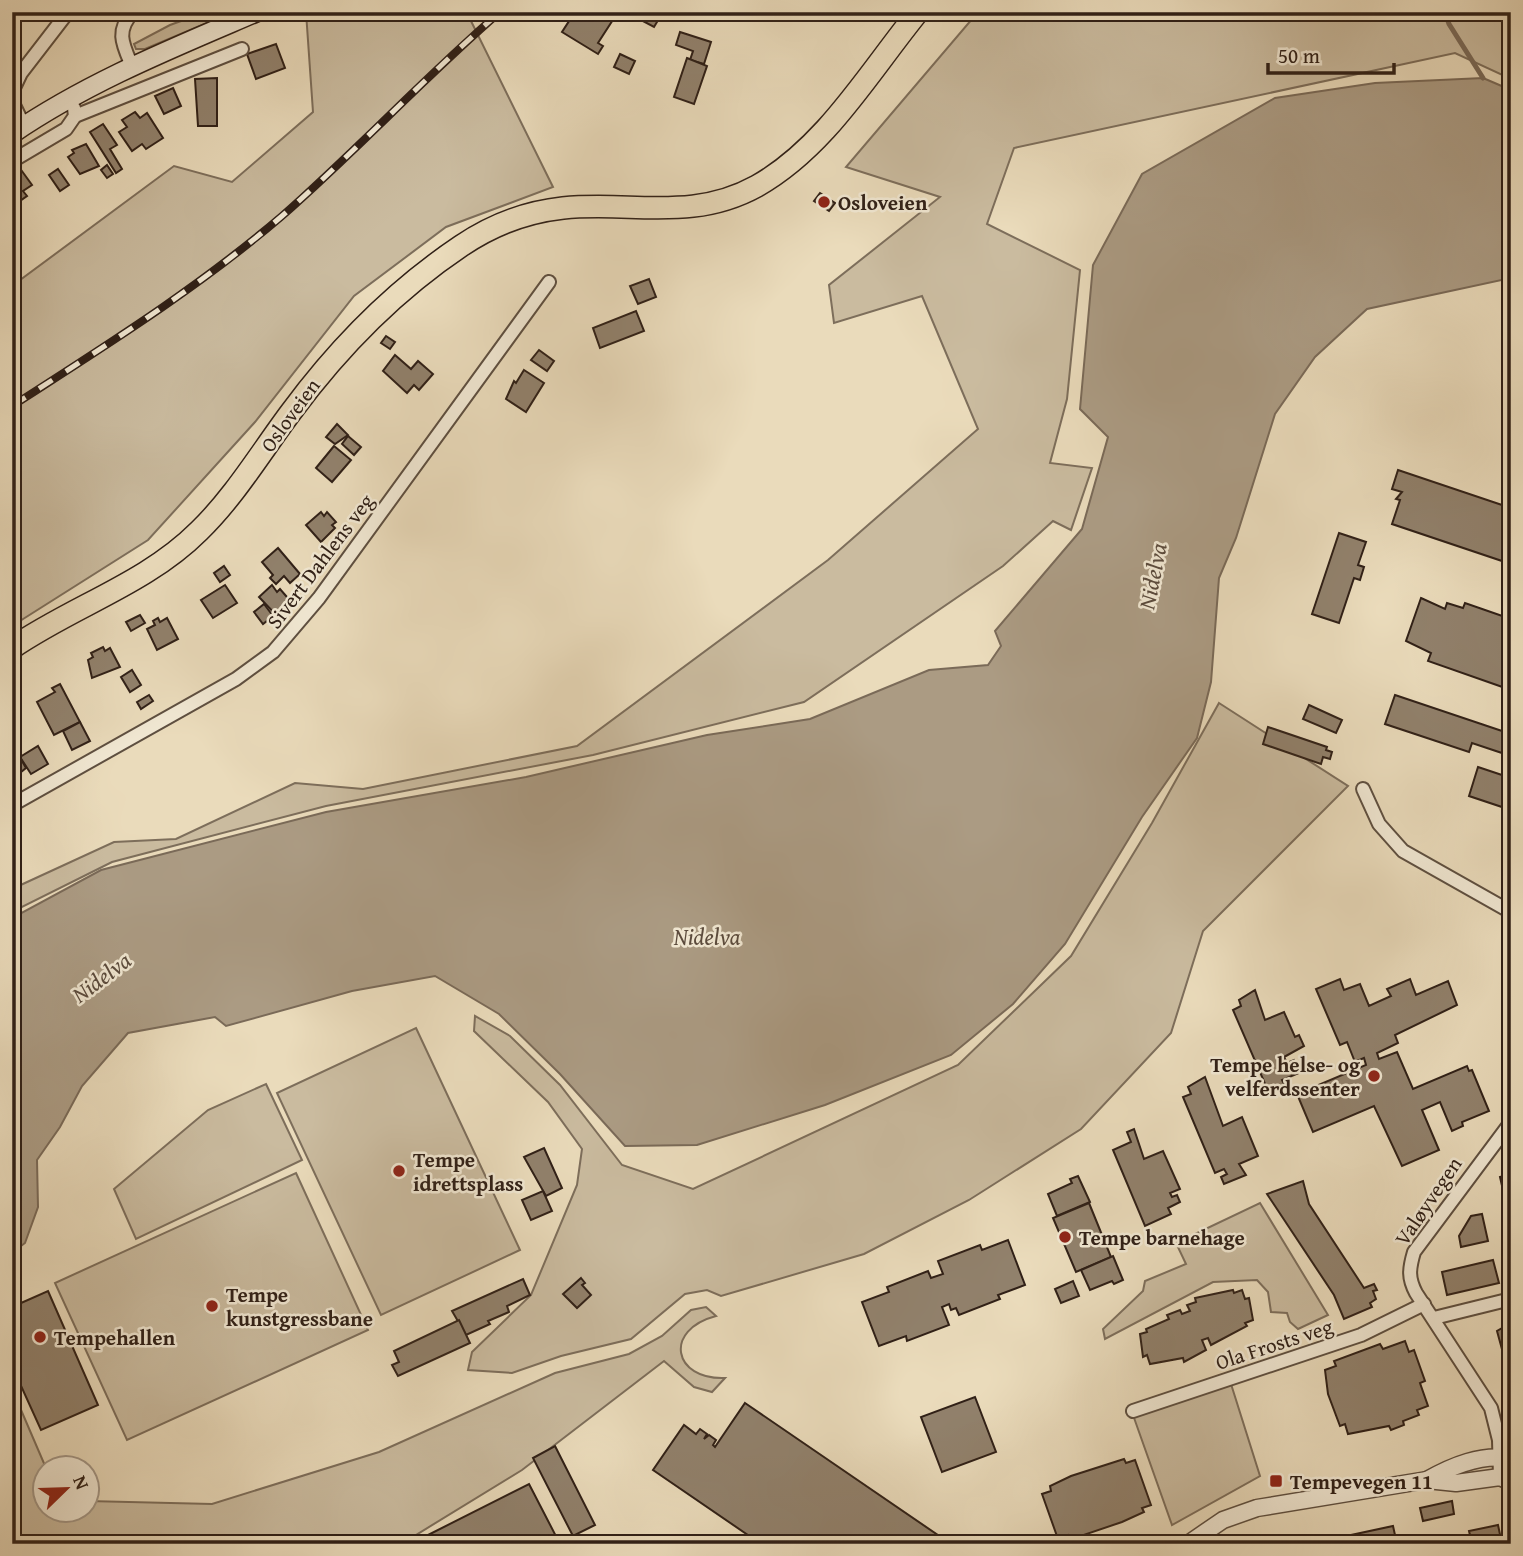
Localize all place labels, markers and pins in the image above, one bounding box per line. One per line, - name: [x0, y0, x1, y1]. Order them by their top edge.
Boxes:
- place label: Osloveien: [838, 187, 928, 218]
- marker: Osloveien: [816, 194, 832, 210]
- place label: Tempe helse- og velferdssenter: [1210, 1049, 1361, 1104]
- marker: Tempe helse- og velferdssenter: [1366, 1068, 1382, 1084]
- place label: Tempe idrettsplass: [413, 1144, 523, 1199]
- marker: Tempe idrettsplass: [391, 1163, 407, 1179]
- place label: Tempe barnehage: [1079, 1222, 1245, 1253]
- marker: Tempe barnehage: [1057, 1229, 1073, 1245]
- place label: Tempe kunstgressbane: [226, 1279, 373, 1334]
- marker: Tempe kunstgressbane: [204, 1298, 220, 1314]
- place label: Tempehallen: [54, 1322, 176, 1353]
- marker: Tempehallen: [32, 1329, 48, 1345]
- place label: Tempevegen 11: [1290, 1466, 1433, 1497]
- marker: Tempevegen 11: [1268, 1473, 1284, 1489]

